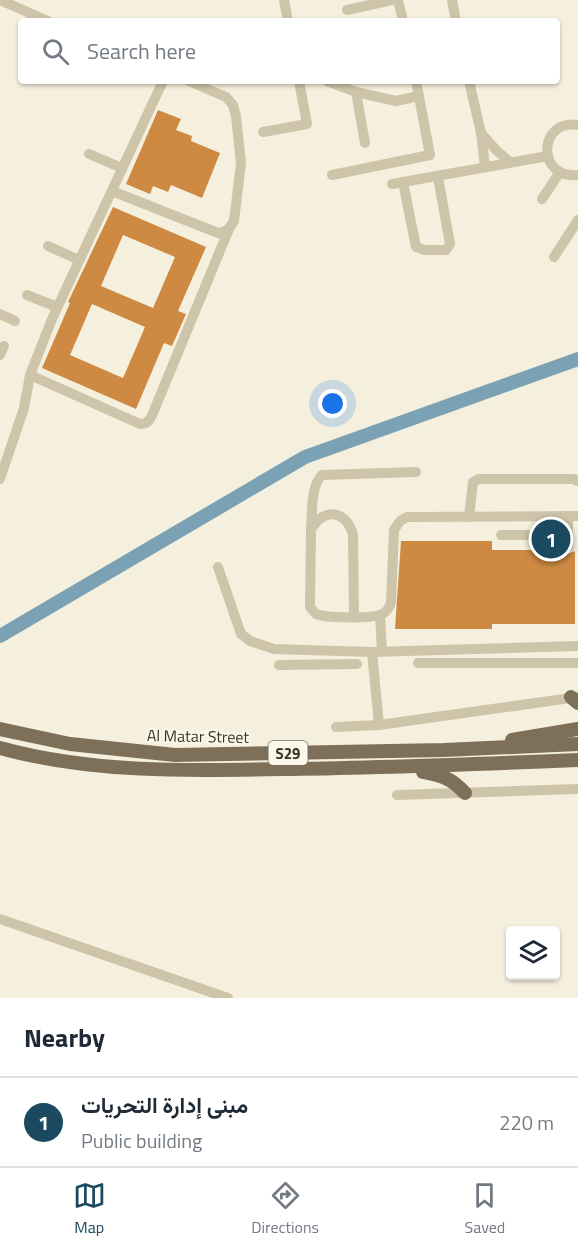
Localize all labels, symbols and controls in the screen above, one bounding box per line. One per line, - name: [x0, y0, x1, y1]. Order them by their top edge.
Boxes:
- search box: [18, 18, 560, 84]
- text: Search here: [87, 34, 196, 68]
- icon: search: [39, 35, 72, 68]
- your location: [318, 389, 347, 418]
- pin: 1: [532, 516, 570, 562]
- street label: Al Matar Street: [147, 723, 250, 749]
- road number: S29: [268, 741, 308, 765]
- map controls: [506, 926, 560, 980]
- button: layers: [506, 926, 560, 980]
- text: Nearby: [24, 1018, 105, 1057]
- text: مبنى إدارة التحريات: [81, 1088, 248, 1122]
- text: 1: [38, 1107, 49, 1138]
- text: 220 m: [499, 1107, 554, 1138]
- text: Public building: [81, 1125, 202, 1156]
- tab: Map: [73, 1179, 106, 1239]
- tab: Directions: [251, 1179, 319, 1239]
- tab: Saved: [465, 1179, 505, 1239]

